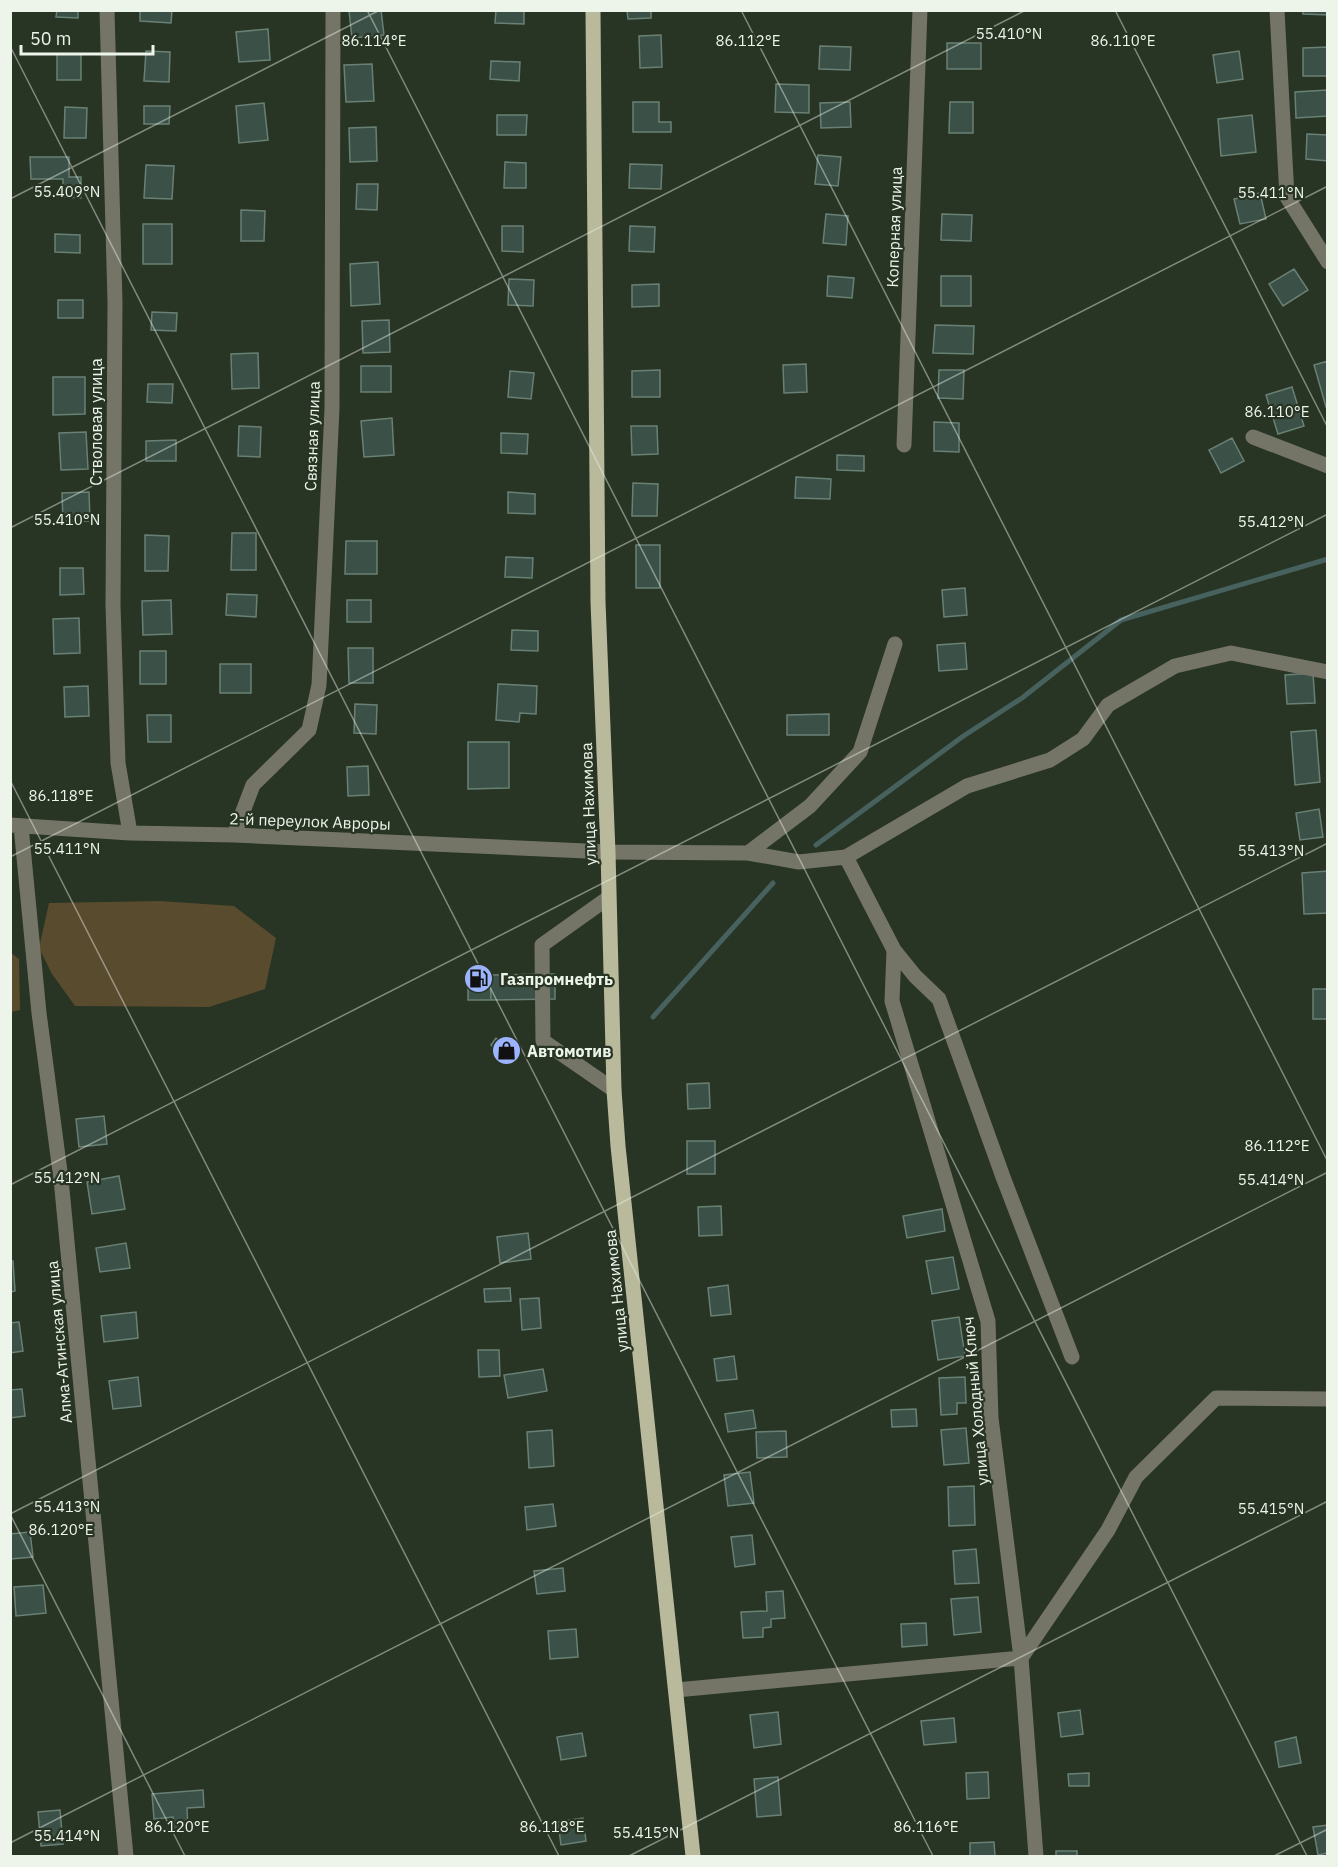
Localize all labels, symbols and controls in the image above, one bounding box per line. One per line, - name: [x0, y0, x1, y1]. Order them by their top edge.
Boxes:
- scale bar: [21, 18, 153, 56]
- text: 55.410°N: [976, 24, 1042, 43]
- text: 50 m: [30, 27, 72, 50]
- text: 86.114°E: [342, 31, 406, 50]
- text: 86.112°E: [716, 31, 780, 50]
- text: 86.110°E: [1091, 31, 1155, 50]
- street label: Коперная улица: [882, 166, 906, 288]
- text: 55.409°N: [34, 182, 100, 201]
- text: 55.411°N: [1238, 183, 1304, 202]
- street label: Стволовая улица: [86, 358, 106, 486]
- street label: Связная улица: [300, 380, 324, 491]
- text: 86.110°E: [1245, 402, 1309, 421]
- text: 55.410°N: [34, 510, 100, 529]
- text: 55.412°N: [1238, 512, 1304, 531]
- street label: улица Нахимова: [576, 742, 600, 866]
- text: 86.118°E: [29, 786, 93, 805]
- street label: 2-й переулок Авроры: [229, 808, 391, 834]
- text: 55.411°N: [34, 839, 100, 858]
- text: 55.413°N: [1238, 841, 1304, 860]
- fuel station icon: Газпромнефть: [463, 963, 495, 995]
- place label: Газпромнефть: [500, 969, 613, 989]
- shop icon: Автомотив: [490, 1035, 522, 1067]
- place label: Автомотив: [527, 1041, 611, 1061]
- text: 86.112°E: [1245, 1136, 1309, 1155]
- text: 55.412°N: [34, 1168, 100, 1187]
- text: 55.414°N: [1238, 1170, 1304, 1189]
- street label: улица Нахимова: [600, 1228, 632, 1353]
- street label: Алма-Атинская улица: [42, 1259, 76, 1424]
- street label: улица Холодный Ключ: [958, 1316, 992, 1486]
- text: 55.413°N: [34, 1497, 100, 1516]
- text: 55.415°N: [1238, 1499, 1304, 1518]
- text: 86.120°E: [29, 1520, 93, 1539]
- text: 86.120°E: [145, 1817, 209, 1836]
- text: 86.118°E: [520, 1817, 584, 1836]
- text: 86.116°E: [894, 1817, 958, 1836]
- text: 55.415°N: [613, 1823, 679, 1842]
- text: 55.414°N: [34, 1826, 100, 1845]

